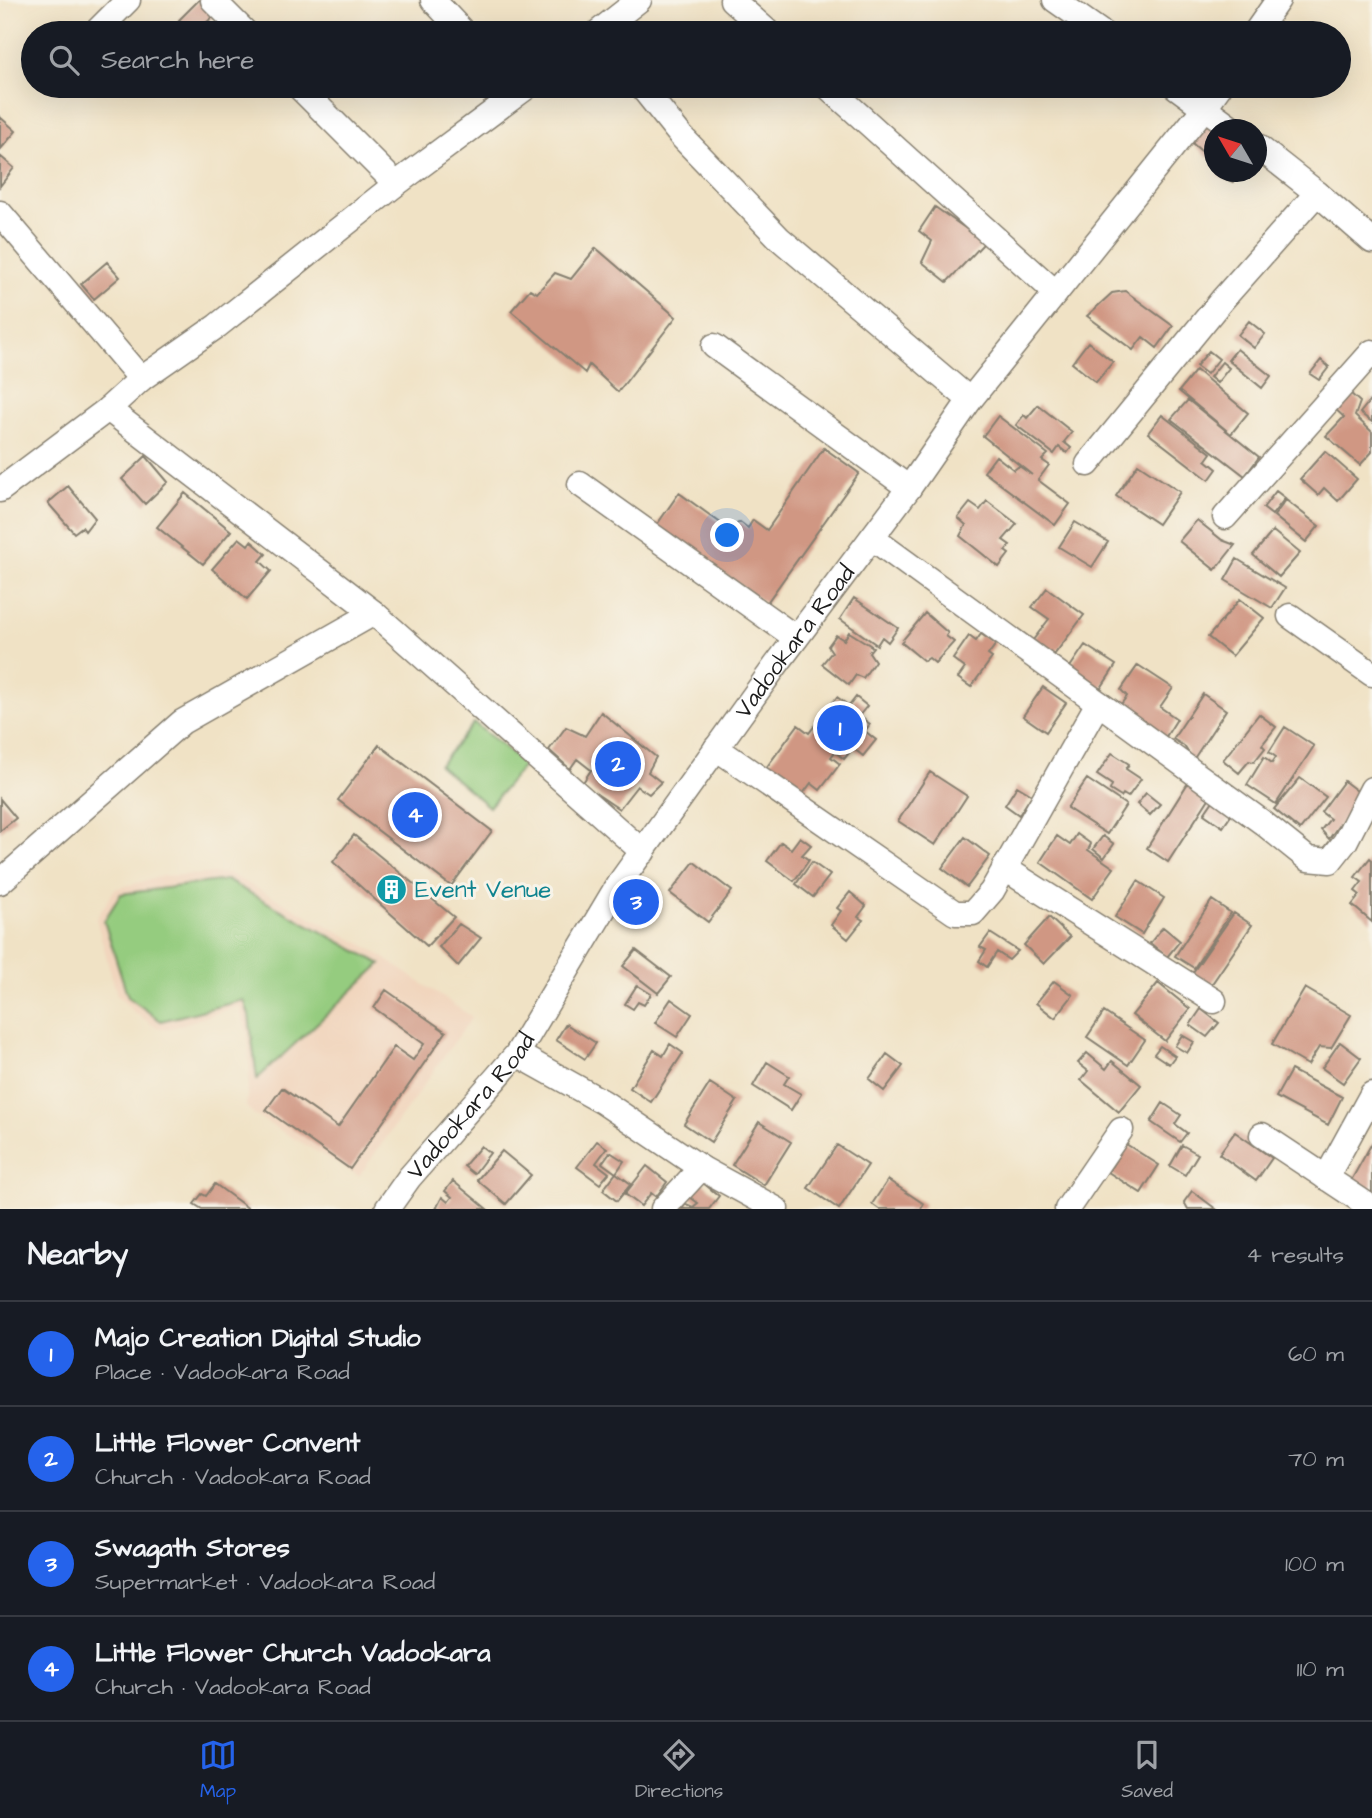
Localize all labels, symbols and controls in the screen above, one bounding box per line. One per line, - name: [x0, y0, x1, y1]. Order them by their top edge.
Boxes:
- search box: [21, 21, 1351, 98]
- icon: search: [45, 41, 83, 79]
- text: Search here: [101, 42, 254, 78]
- north arrow: [1204, 119, 1267, 182]
- your location: [710, 518, 744, 552]
- street label: Vadookara Road: [727, 558, 863, 726]
- pin: 1: [817, 702, 863, 754]
- pin: 2: [595, 738, 641, 790]
- pin: 4: [392, 789, 438, 841]
- building icon: Event Venue: [375, 872, 409, 906]
- place label: Event Venue: [415, 873, 551, 907]
- pin: 3: [613, 876, 659, 928]
- street label: Vadookara Road: [399, 1027, 544, 1187]
- text: Nearby: [28, 1234, 128, 1276]
- text: 4 results: [1246, 1239, 1344, 1271]
- text: Majo Creation Digital Studio: [95, 1320, 421, 1356]
- text: 1: [50, 1338, 52, 1370]
- text: 60 m: [1288, 1338, 1344, 1370]
- text: Place · Vadookara Road: [95, 1356, 350, 1388]
- text: Little Flower Convent: [95, 1425, 360, 1461]
- text: 2: [44, 1443, 58, 1475]
- text: 70 m: [1288, 1443, 1344, 1475]
- text: Church · Vadookara Road: [95, 1461, 371, 1493]
- text: Swagath Stores: [95, 1530, 290, 1566]
- text: 3: [45, 1548, 57, 1580]
- text: 100 m: [1285, 1548, 1344, 1580]
- text: Supermarket · Vadookara Road: [95, 1566, 435, 1598]
- text: Little Flower Church Vadookara: [95, 1635, 491, 1671]
- text: 4: [43, 1653, 59, 1685]
- text: 110 m: [1296, 1653, 1344, 1685]
- text: Church · Vadookara Road: [95, 1671, 371, 1703]
- tab: Map: [199, 1736, 237, 1805]
- tab: Directions: [635, 1736, 723, 1805]
- tab: Saved: [1121, 1736, 1173, 1805]

